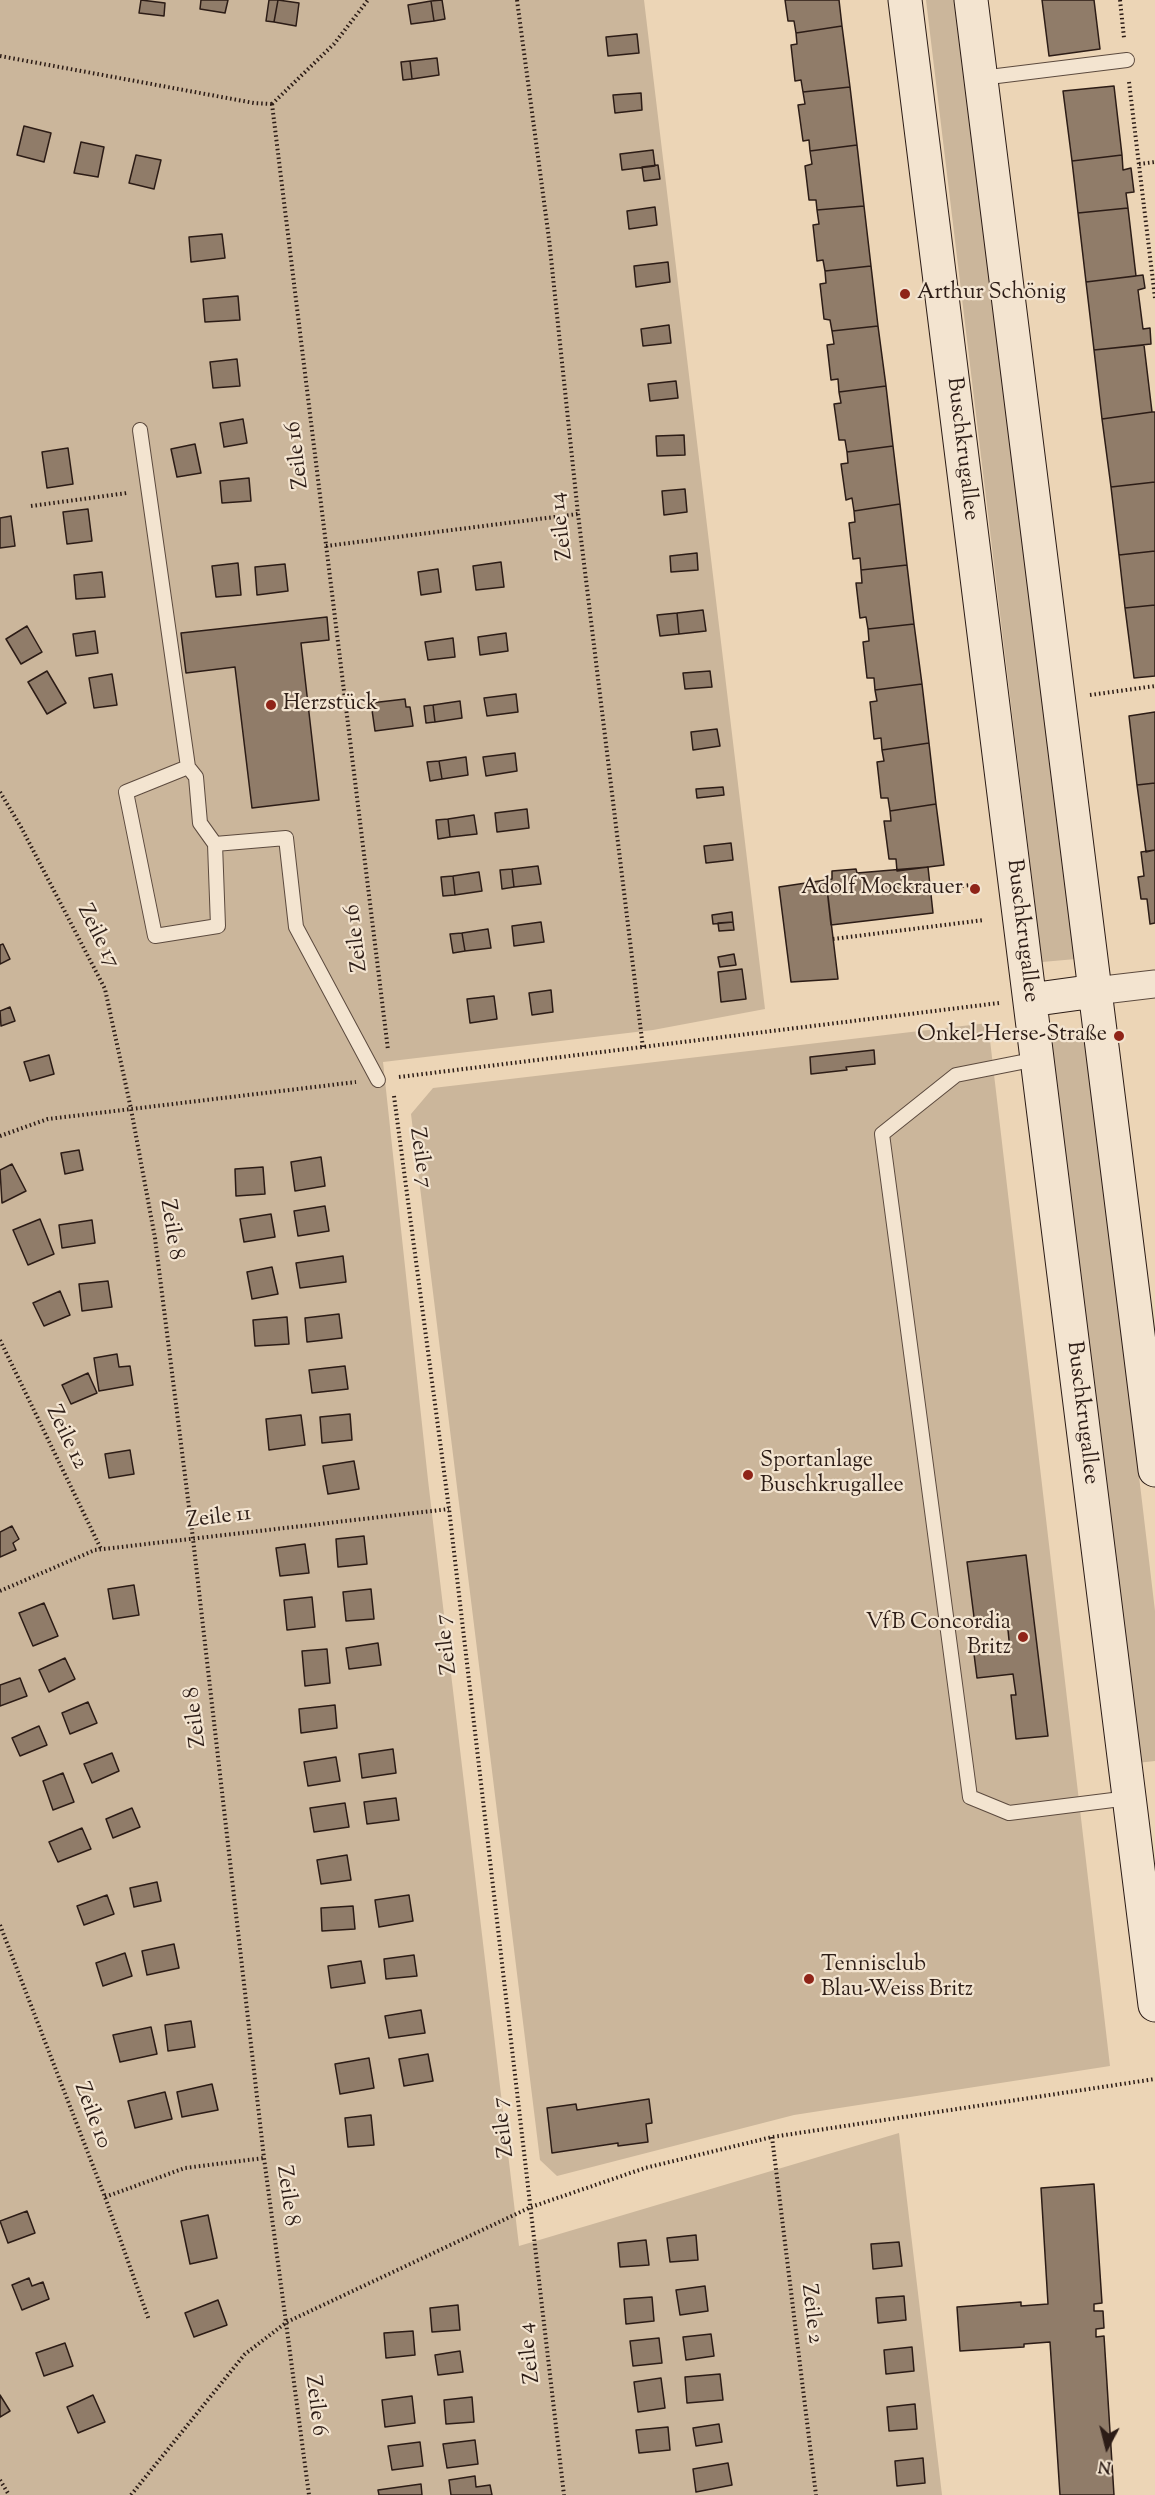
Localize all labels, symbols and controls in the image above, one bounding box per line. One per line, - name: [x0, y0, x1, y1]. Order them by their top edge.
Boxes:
- place label: Arthur Schönig: [917, 281, 1066, 307]
- marker: Arthur Schönig: [898, 287, 912, 301]
- street label: Buschkrugallee: [939, 376, 983, 522]
- street label: Zeile 16: [282, 420, 316, 490]
- street label: Zeile 14: [546, 490, 580, 562]
- place label: Herzstück: [283, 692, 378, 718]
- marker: Herzstück: [264, 698, 278, 712]
- street label: Buschkrugallee: [999, 858, 1043, 1004]
- place label: Adolf Mockrauer: [801, 876, 963, 902]
- marker: Adolf Mockrauer: [968, 882, 982, 896]
- street label: Zeile 17: [70, 901, 124, 973]
- street label: Zeile 16: [341, 903, 375, 973]
- place label: Onkel-Herse-Straße: [917, 1023, 1107, 1049]
- marker: Onkel-Herse-Straße: [1112, 1029, 1126, 1043]
- street label: Zeile 7: [402, 1126, 436, 1190]
- street label: Zeile 8: [152, 1198, 188, 1262]
- street label: Buschkrugallee: [1059, 1340, 1103, 1486]
- street label: Zeile 12: [38, 1402, 92, 1474]
- place label: Sportanlage Buschkrugallee: [760, 1449, 904, 1500]
- marker: Sportanlage Buschkrugallee: [741, 1468, 755, 1482]
- street label: Zeile 11: [185, 1502, 253, 1536]
- place label: VfB Concordia Britz: [866, 1611, 1011, 1663]
- street label: Zeile 7: [431, 1612, 465, 1676]
- marker: VfB Concordia Britz: [1016, 1630, 1030, 1644]
- street label: Zeile 8: [180, 1685, 214, 1749]
- place label: Tennisclub Blau-Weiss Britz: [821, 1953, 973, 2005]
- marker: Tennisclub Blau-Weiss Britz: [802, 1972, 816, 1986]
- street label: Zeile 10: [66, 2079, 116, 2153]
- street label: Zeile 7: [488, 2095, 522, 2159]
- street label: Zeile 8: [269, 2164, 303, 2228]
- street label: Zeile 2: [793, 2283, 827, 2345]
- street label: Zeile 4: [514, 2321, 548, 2385]
- street label: Zeile 6: [297, 2374, 331, 2438]
- north arrow: [1077, 2417, 1137, 2477]
- text: N: [1097, 2453, 1112, 2478]

